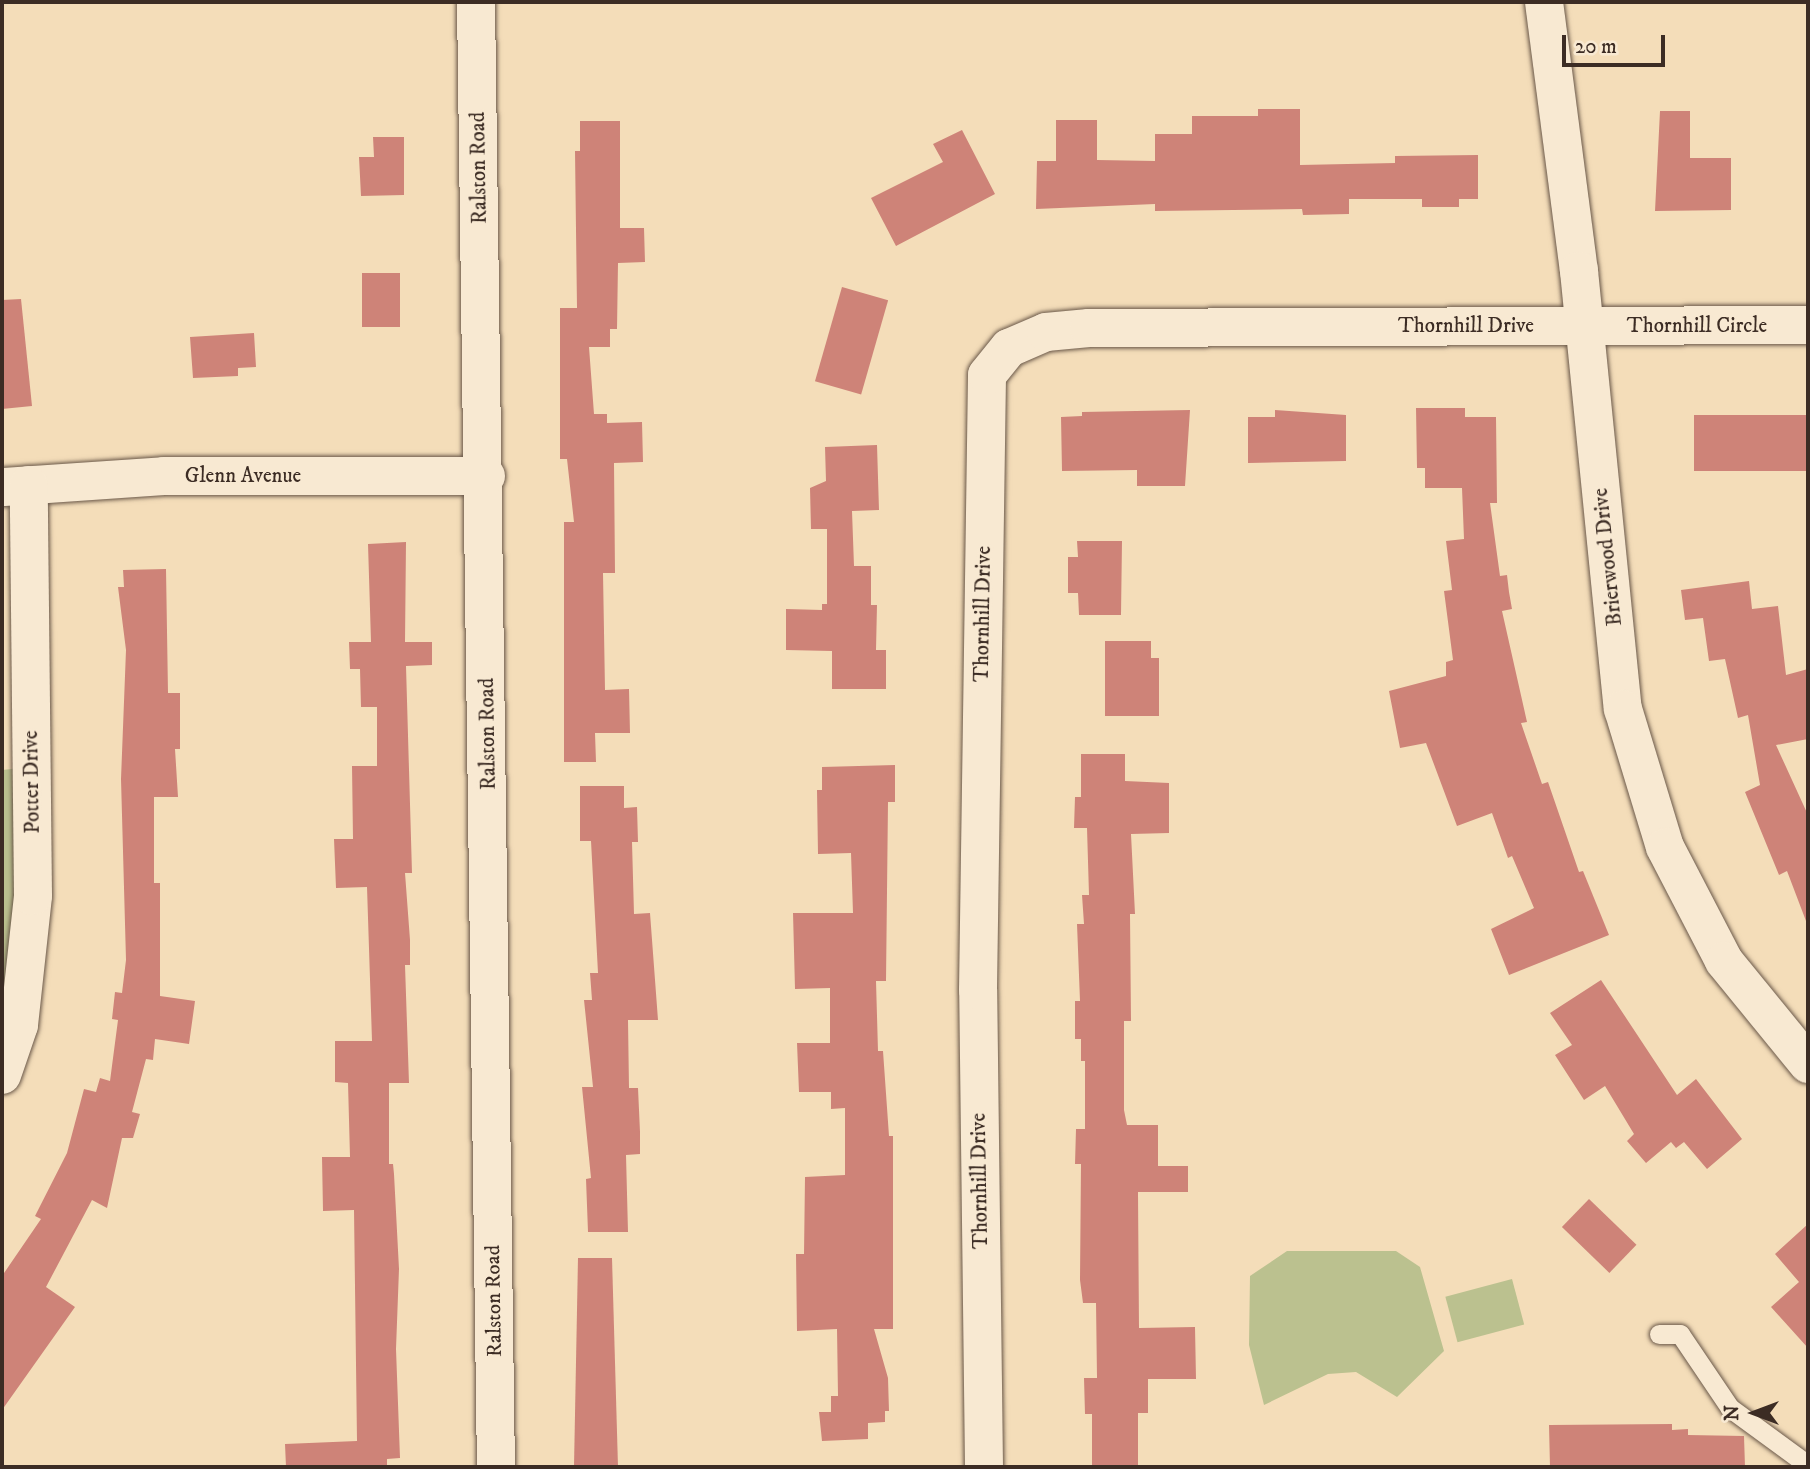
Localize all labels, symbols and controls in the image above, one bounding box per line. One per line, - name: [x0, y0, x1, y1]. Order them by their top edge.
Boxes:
- scale bar: [1565, 21, 1668, 65]
- text: 20 m: [1575, 34, 1617, 60]
- street label: Ralston Road: [465, 112, 493, 224]
- street label: Thornhill Drive: [1398, 313, 1534, 339]
- street label: Thornhill Circle: [1627, 313, 1767, 339]
- street label: Glenn Avenue: [185, 463, 301, 489]
- street label: Brierwood Drive: [1588, 487, 1628, 627]
- street label: Thornhill Drive: [969, 546, 997, 682]
- street label: Ralston Road: [474, 678, 502, 790]
- street label: Potter Drive: [19, 730, 45, 834]
- street label: Thornhill Drive: [966, 1113, 994, 1249]
- street label: Ralston Road: [480, 1245, 508, 1357]
- north arrow: [1719, 1378, 1789, 1448]
- text: N: [1721, 1405, 1744, 1421]

